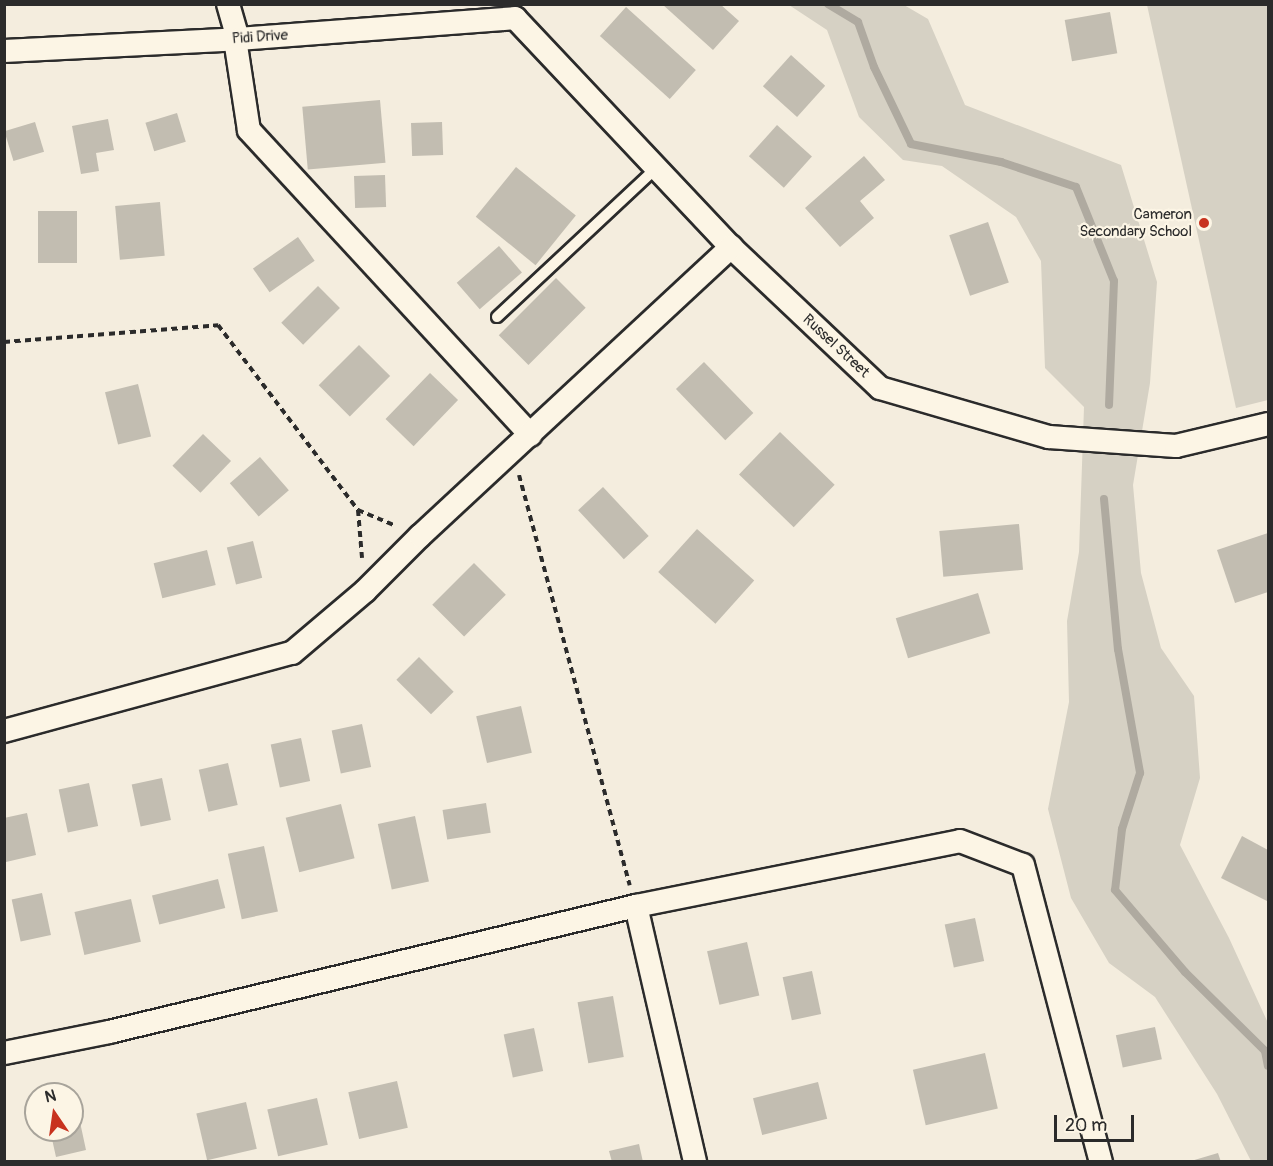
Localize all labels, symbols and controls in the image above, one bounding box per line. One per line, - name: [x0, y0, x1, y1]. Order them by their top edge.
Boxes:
- street label: Pidi Drive: [231, 26, 289, 48]
- place label: Cameron Secondary School: [1079, 205, 1192, 240]
- marker: Cameron Secondary School: [1197, 216, 1211, 230]
- street label: Russel Street: [799, 311, 873, 381]
- north arrow: [24, 1082, 84, 1142]
- text: N: [43, 1085, 58, 1107]
- scale bar: [1057, 1103, 1136, 1141]
- text: 20 m: [1065, 1114, 1107, 1137]

